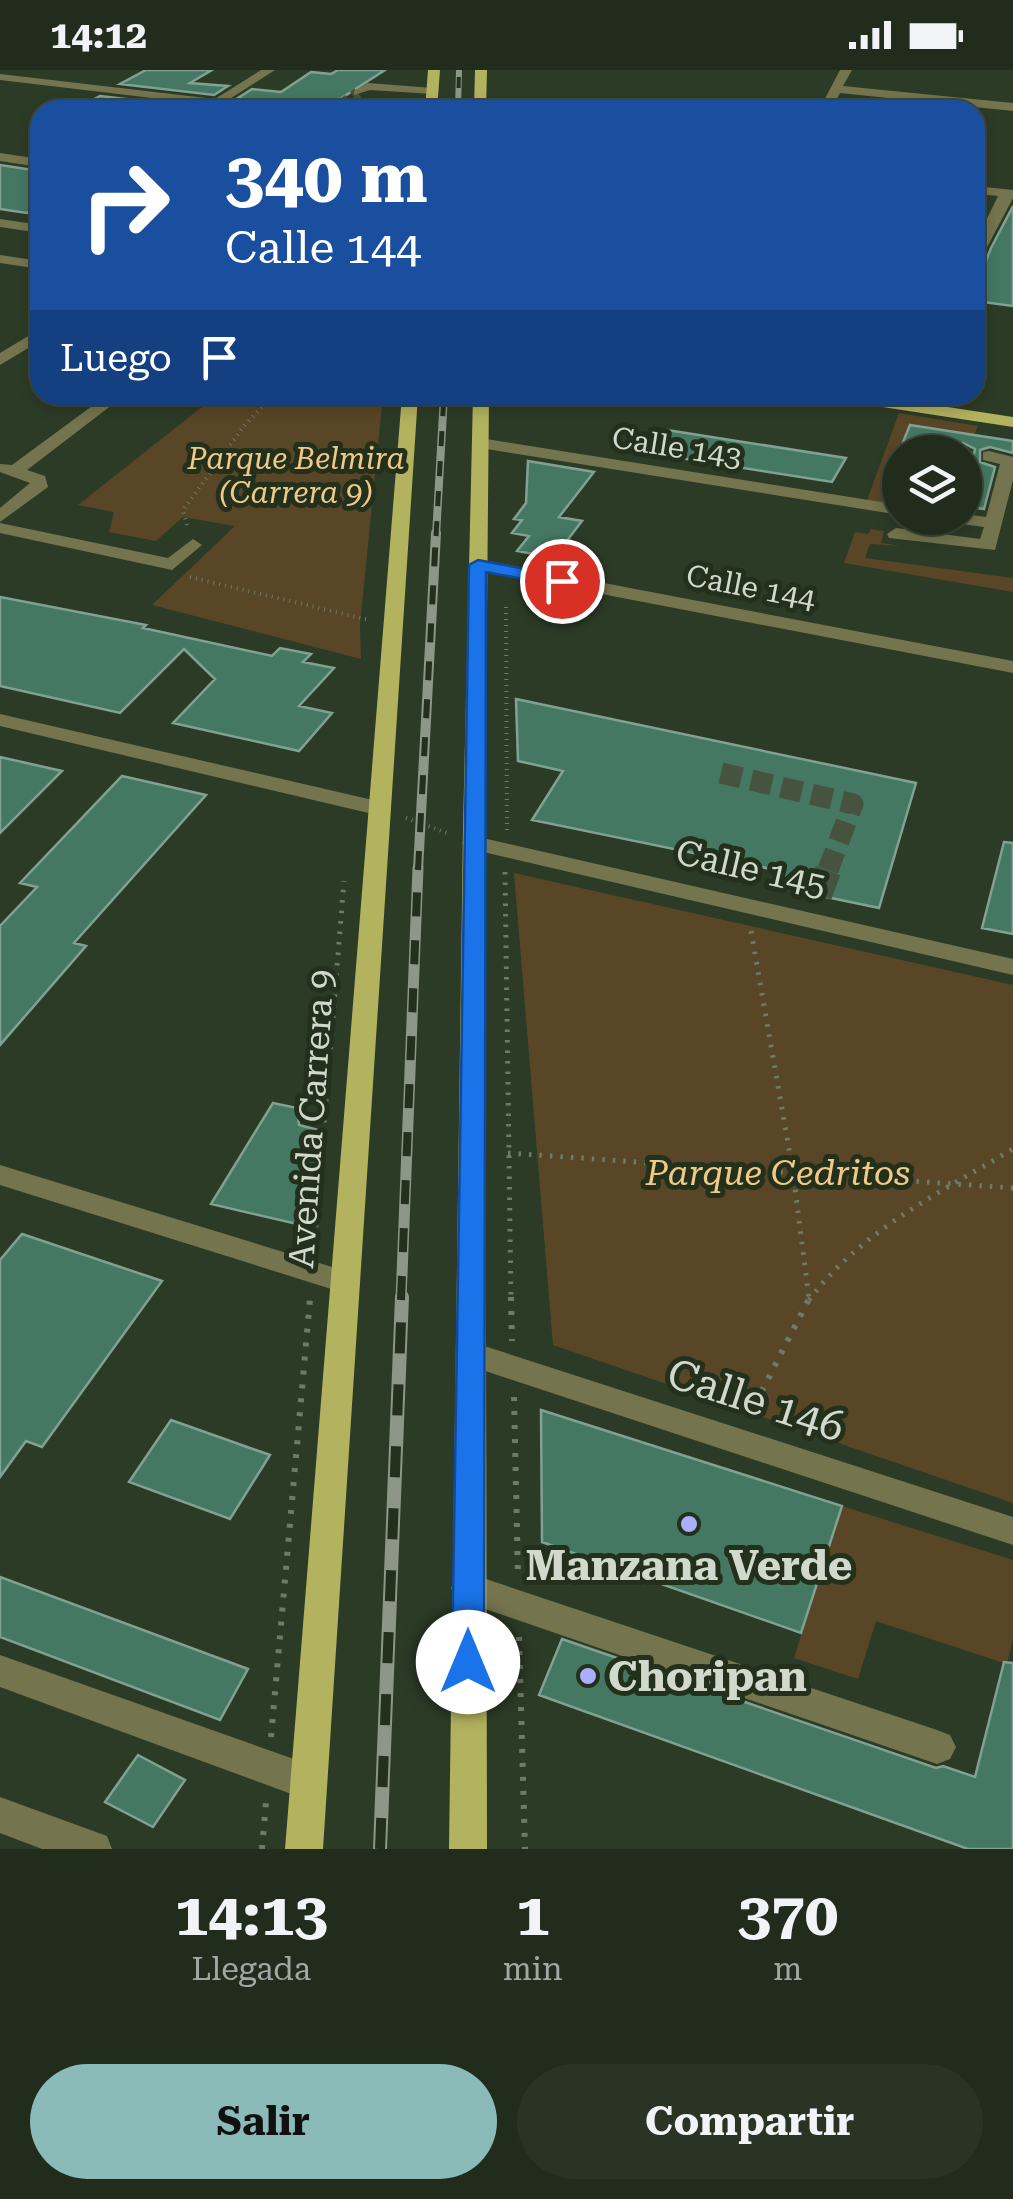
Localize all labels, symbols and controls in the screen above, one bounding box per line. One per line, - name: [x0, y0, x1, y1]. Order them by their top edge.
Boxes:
- text: 14:12: [50, 13, 147, 57]
- text: 340 m: [225, 137, 428, 219]
- icon: right: [60, 140, 190, 270]
- text: Calle 144: [225, 221, 421, 274]
- icon: arrive: [192, 330, 247, 385]
- text: Luego: [60, 336, 172, 380]
- street label: Calle 143: [610, 419, 744, 475]
- map controls: [882, 435, 982, 535]
- button: layers: [882, 435, 982, 535]
- park label: Parque Belmira (Carrera 9): [187, 441, 404, 510]
- pin: [520, 539, 605, 624]
- icon: arrive: [535, 554, 590, 609]
- street label: Calle 144: [683, 557, 819, 617]
- street label: Calle 145: [672, 832, 830, 906]
- street label: Avenida Carrera 9: [281, 968, 343, 1270]
- park label: Parque Cedritos: [645, 1153, 910, 1194]
- street label: Calle 146: [661, 1348, 851, 1452]
- marker: Manzana Verde: [678, 1513, 700, 1535]
- place label: Manzana Verde: [525, 1541, 853, 1590]
- position arrow: [416, 1610, 520, 1714]
- place label: Choripan: [608, 1652, 807, 1701]
- marker: Choripan: [577, 1665, 599, 1687]
- text: 14:13: [175, 1879, 328, 1950]
- text: 1: [516, 1879, 549, 1950]
- text: 370: [737, 1879, 838, 1950]
- text: Llegada: [191, 1950, 311, 1988]
- text: min: [503, 1950, 563, 1988]
- text: m: [773, 1950, 802, 1988]
- button: Salir: [30, 2064, 497, 2179]
- button: Compartir: [517, 2064, 983, 2179]

